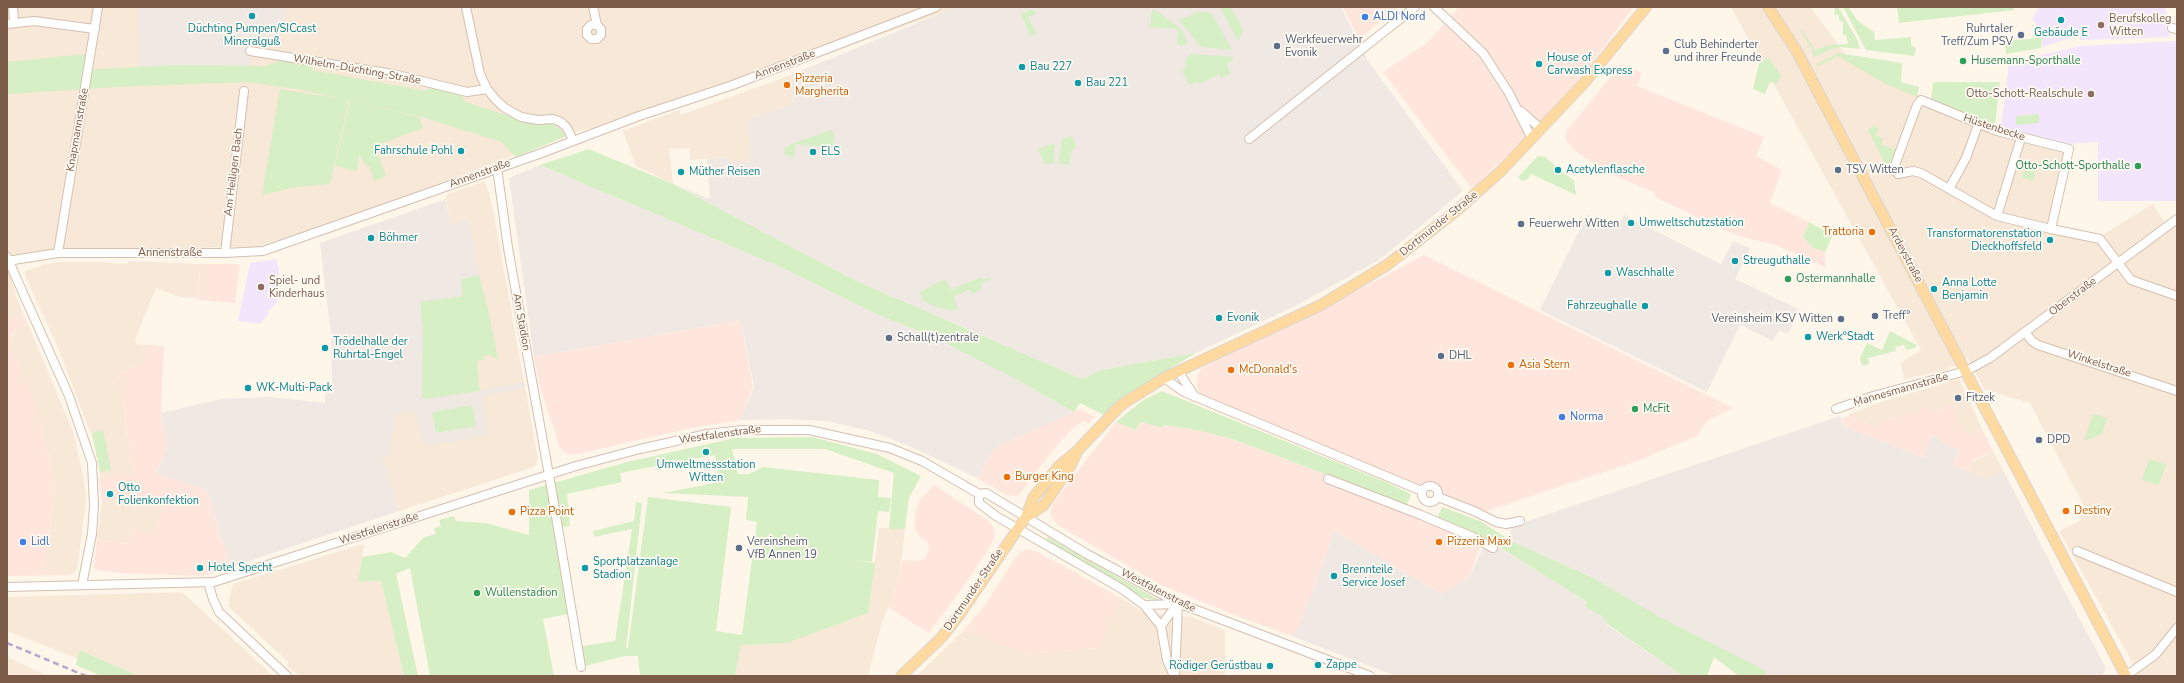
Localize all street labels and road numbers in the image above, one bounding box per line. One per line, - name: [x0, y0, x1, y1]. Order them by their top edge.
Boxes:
- street label: Annenstraße: [753, 47, 817, 83]
- street label: Wilhelm-Düchting-Straße: [292, 52, 422, 88]
- street label: Knapmannstraße: [64, 87, 92, 173]
- street label: Hüstenbecke: [1961, 112, 2027, 144]
- street label: Am Heiligen Bach: [222, 127, 246, 217]
- street label: Annenstraße: [448, 157, 512, 191]
- street label: Dortmunder Straße: [1397, 189, 1481, 259]
- street label: Ardeystraße: [1885, 225, 1925, 285]
- street label: Annenstraße: [138, 246, 202, 260]
- street label: Oberstraße: [2047, 275, 2099, 319]
- street label: Am Stadion: [509, 292, 533, 352]
- street label: Winkelstraße: [2065, 347, 2133, 381]
- street label: Mannesmannstraße: [1852, 370, 1950, 410]
- street label: Westfalenstraße: [678, 423, 762, 447]
- street label: Westfalenstraße: [338, 510, 420, 548]
- street label: Dortmunder Straße: [942, 546, 1006, 634]
- street label: Westfalenstraße: [1118, 566, 1198, 616]

